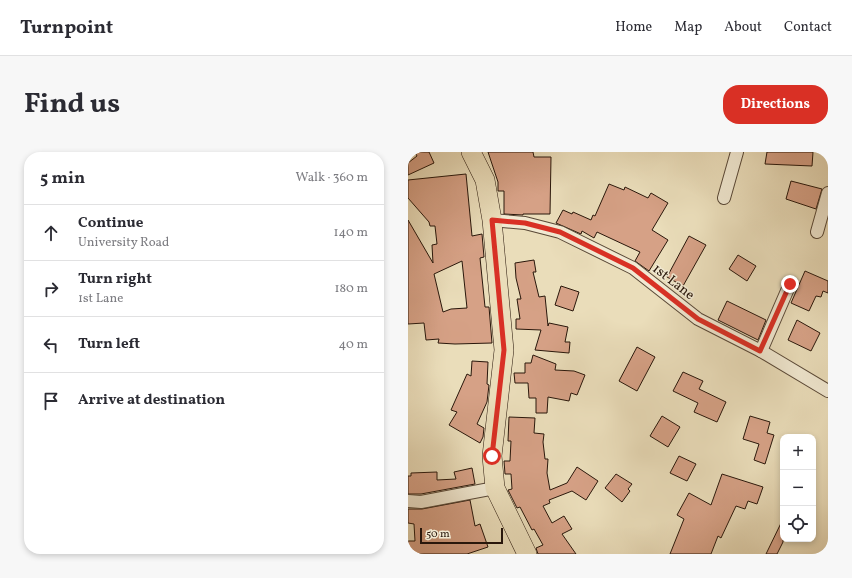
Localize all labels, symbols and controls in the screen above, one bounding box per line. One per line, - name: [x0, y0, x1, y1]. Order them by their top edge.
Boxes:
- text: Turnpoint: [20, 15, 113, 41]
- text: Home: [615, 18, 652, 37]
- text: Map: [674, 18, 702, 37]
- text: About: [724, 18, 762, 37]
- text: Contact: [784, 18, 832, 37]
- text: Find us: [24, 85, 120, 124]
- button: Directions: [723, 85, 828, 124]
- text: 5 min: [40, 167, 85, 190]
- text: Walk · 360 m: [296, 169, 368, 187]
- text: Continue: [78, 213, 143, 234]
- icon: ahead: [40, 222, 62, 244]
- text: 140 m: [334, 224, 368, 242]
- text: University Road: [78, 234, 169, 252]
- street label: 1st Lane: [648, 260, 698, 305]
- text: Turn right: [78, 269, 152, 290]
- route end: [781, 275, 799, 293]
- icon: right: [40, 278, 62, 300]
- text: 180 m: [334, 280, 368, 298]
- text: 1st Lane: [78, 290, 123, 308]
- icon: left: [40, 334, 62, 356]
- text: Turn left: [78, 334, 140, 355]
- text: 40 m: [339, 336, 368, 354]
- icon: arrive: [40, 390, 62, 412]
- text: Arrive at destination: [78, 390, 225, 411]
- map controls: [780, 434, 816, 542]
- button: +: [780, 434, 816, 470]
- route start: [483, 447, 501, 465]
- button: −: [780, 470, 816, 506]
- button: locate: [780, 506, 816, 542]
- scale bar: [420, 526, 503, 545]
- text: 50 m: [426, 527, 450, 542]

